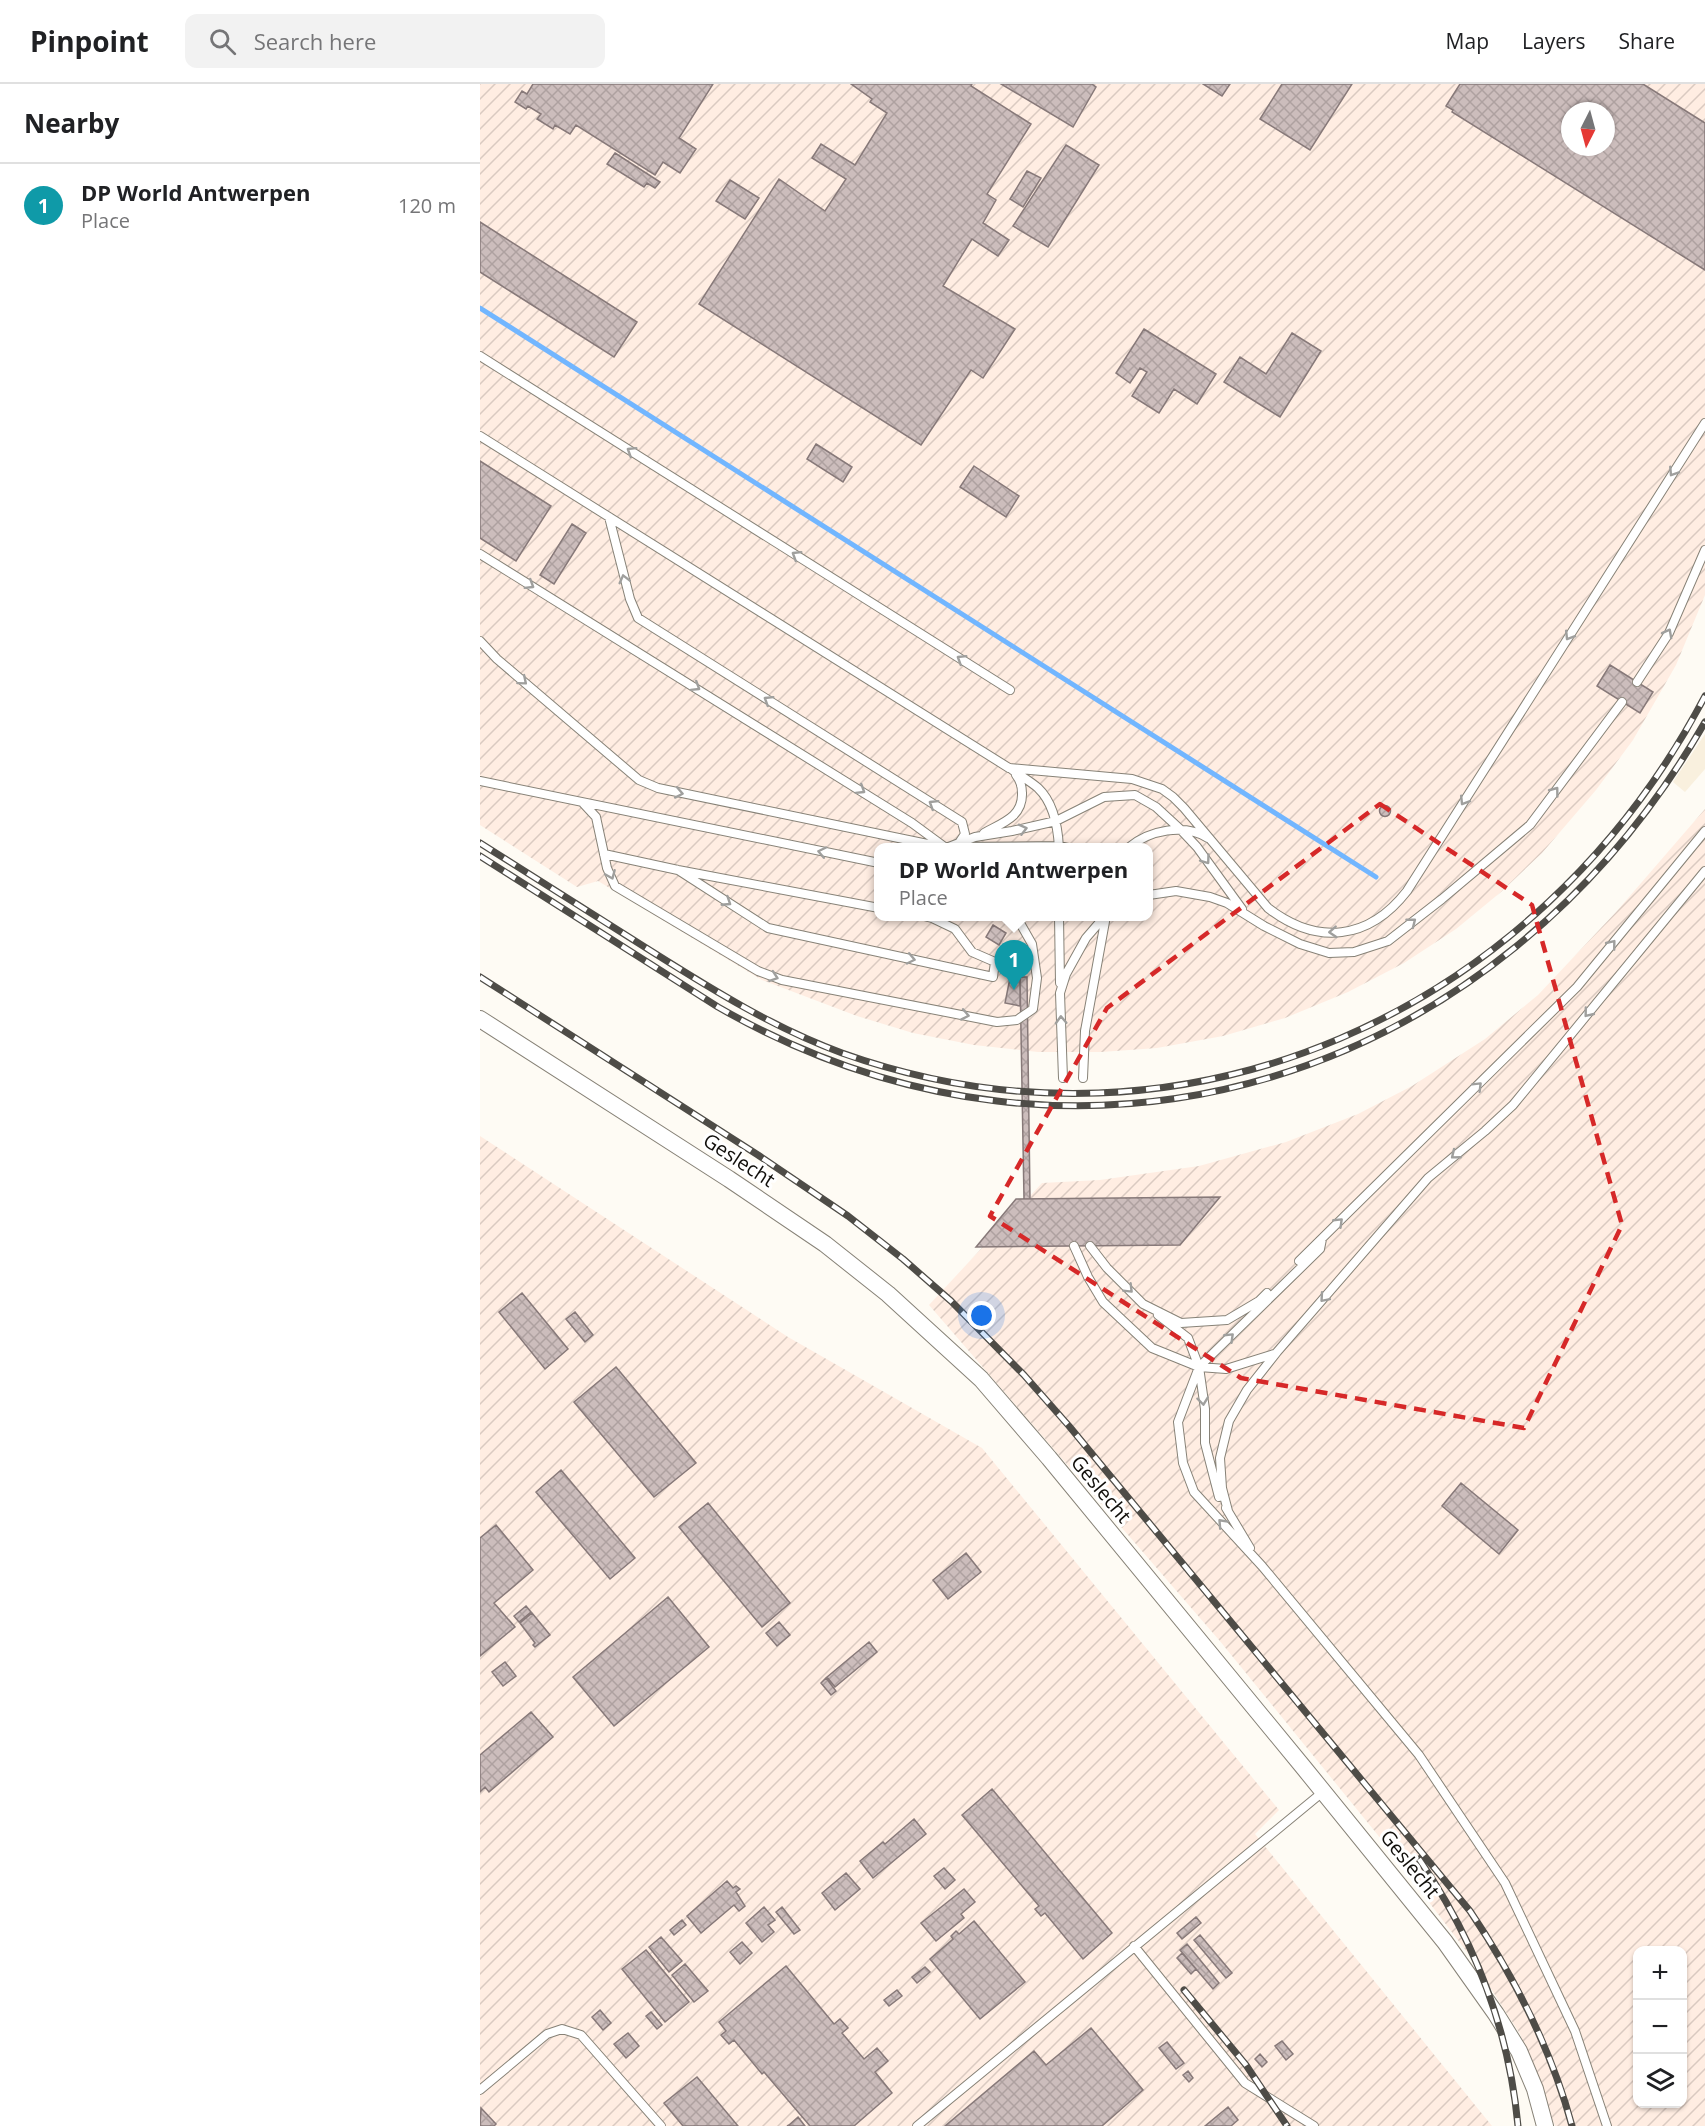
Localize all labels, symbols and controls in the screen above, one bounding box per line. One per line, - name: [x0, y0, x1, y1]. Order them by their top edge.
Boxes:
- search box: [185, 14, 605, 68]
- text: Pinpoint: [30, 22, 149, 60]
- icon: search: [206, 25, 239, 58]
- text: Search here: [254, 26, 376, 56]
- text: Map: [1446, 27, 1489, 55]
- text: Layers: [1522, 27, 1586, 55]
- text: Share: [1619, 27, 1675, 55]
- north arrow: [1561, 102, 1615, 156]
- text: Nearby: [24, 105, 119, 141]
- text: DP World Antwerpen: [81, 177, 310, 207]
- text: 1: [38, 192, 49, 219]
- text: 120 m: [398, 192, 456, 219]
- text: Place: [81, 207, 130, 234]
- one-way arrow: [627, 447, 637, 459]
- one-way arrow: [1669, 466, 1681, 476]
- one-way arrow: [792, 551, 802, 563]
- one-way arrow: [619, 574, 632, 584]
- one-way arrow: [524, 577, 534, 589]
- one-way arrow: [1661, 629, 1672, 639]
- one-way arrow: [1565, 630, 1576, 641]
- one-way arrow: [957, 655, 967, 667]
- one-way arrow: [516, 674, 527, 685]
- one-way arrow: [690, 680, 700, 692]
- one-way arrow: [764, 695, 774, 707]
- one-way arrow: [855, 783, 865, 795]
- one-way arrow: [674, 785, 684, 798]
- one-way arrow: [1548, 787, 1559, 798]
- one-way arrow: [1460, 794, 1471, 805]
- one-way arrow: [929, 799, 939, 811]
- one-way arrow: [1018, 823, 1028, 836]
- popup: [874, 843, 1153, 921]
- one-way arrow: [817, 846, 827, 859]
- text: DP World Antwerpen: [899, 854, 1128, 884]
- one-way arrow: [1199, 854, 1210, 865]
- one-way arrow: [603, 869, 615, 880]
- text: Place: [899, 884, 948, 911]
- one-way arrow: [720, 895, 731, 906]
- one-way arrow: [1405, 919, 1416, 930]
- one-way arrow: [1328, 926, 1337, 939]
- pin: 1: [994, 940, 1034, 990]
- one-way arrow: [1605, 940, 1616, 951]
- one-way arrow: [906, 952, 916, 965]
- one-way arrow: [768, 969, 779, 982]
- one-way arrow: [1585, 1007, 1596, 1018]
- one-way arrow: [960, 1008, 970, 1021]
- one-way arrow: [1055, 1015, 1068, 1024]
- one-way arrow: [1470, 1082, 1481, 1093]
- street label: Geslecht: [698, 1126, 780, 1193]
- one-way arrow: [1451, 1148, 1462, 1159]
- one-way arrow: [1331, 1219, 1342, 1230]
- one-way arrow: [1121, 1282, 1132, 1293]
- one-way arrow: [1320, 1291, 1331, 1302]
- your location: [967, 1301, 996, 1330]
- one-way arrow: [1222, 1334, 1233, 1345]
- one-way arrow: [1197, 1396, 1209, 1405]
- street label: Geslecht: [1065, 1449, 1138, 1528]
- one-way arrow: [1218, 1519, 1229, 1530]
- street label: Geslecht: [1375, 1824, 1446, 1903]
- map controls: [1633, 1946, 1687, 2108]
- button: +: [1633, 1946, 1687, 2000]
- button: −: [1633, 2000, 1687, 2054]
- button: layers: [1633, 2054, 1687, 2108]

